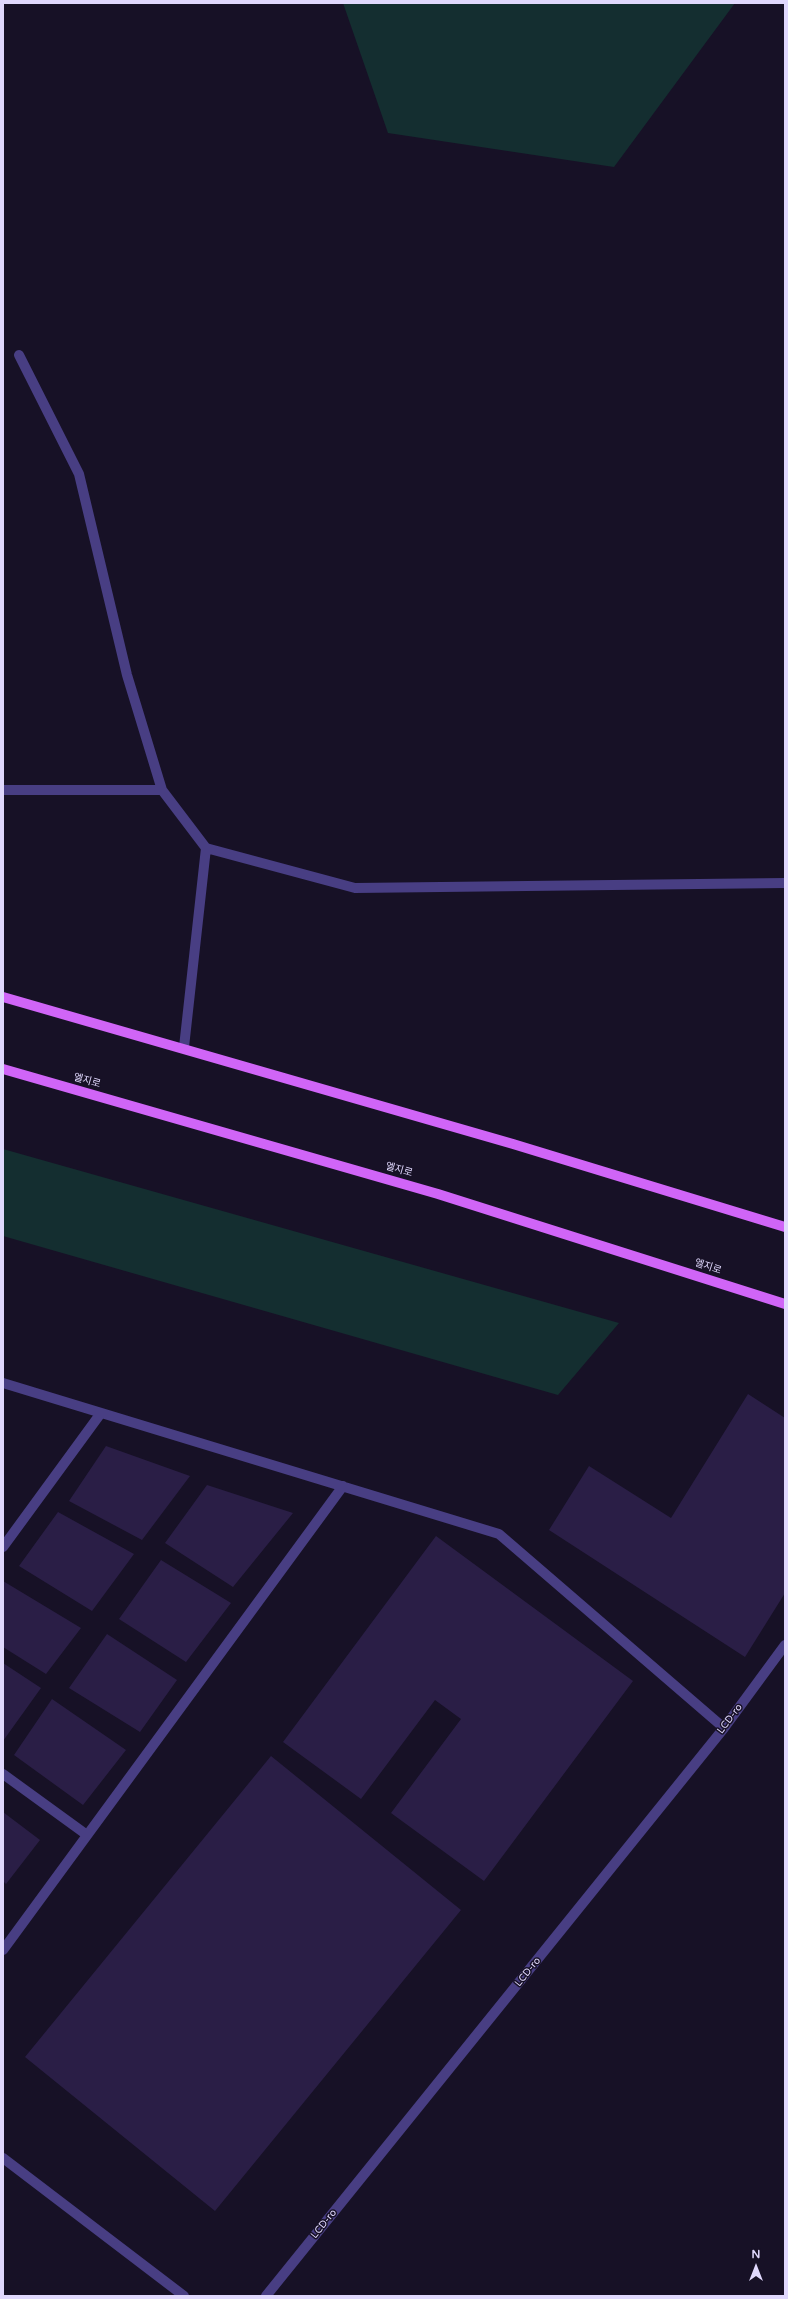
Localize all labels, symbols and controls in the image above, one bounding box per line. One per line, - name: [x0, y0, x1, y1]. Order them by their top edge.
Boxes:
- street label: 엘지로: [72, 1071, 102, 1091]
- street label: 엘지로: [384, 1160, 414, 1180]
- street label: 엘지로: [693, 1257, 723, 1277]
- street label: LCD-ro: [715, 1702, 745, 1736]
- street label: LCD-ro: [513, 1955, 543, 1989]
- street label: LCD-ro: [309, 2207, 339, 2241]
- north arrow: [736, 2247, 776, 2287]
- text: N: [752, 2248, 760, 2261]

